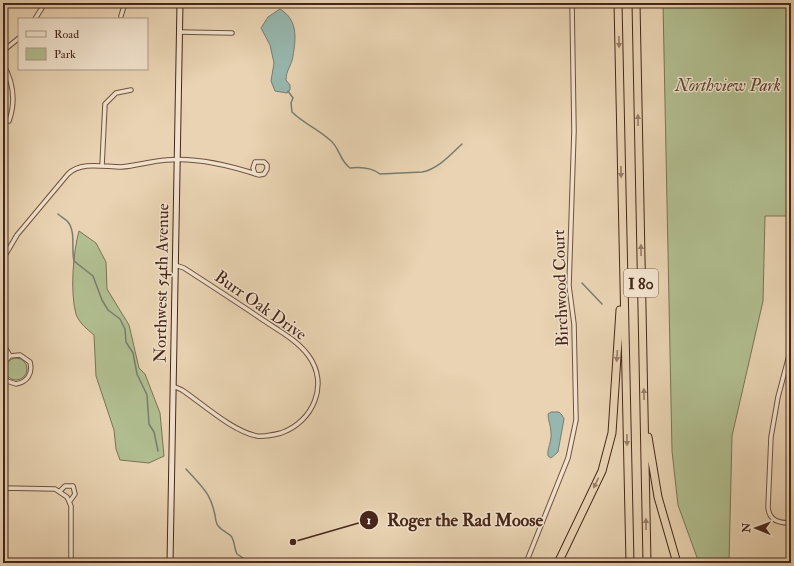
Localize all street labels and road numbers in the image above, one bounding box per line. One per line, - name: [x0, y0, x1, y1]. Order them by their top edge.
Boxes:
- street label: Northwest 54th Avenue: [150, 203, 173, 363]
- street label: Birchwood Court: [548, 228, 573, 347]
- street label: Burr Oak Drive: [211, 266, 311, 345]
- road number: I 80: [624, 269, 658, 297]

